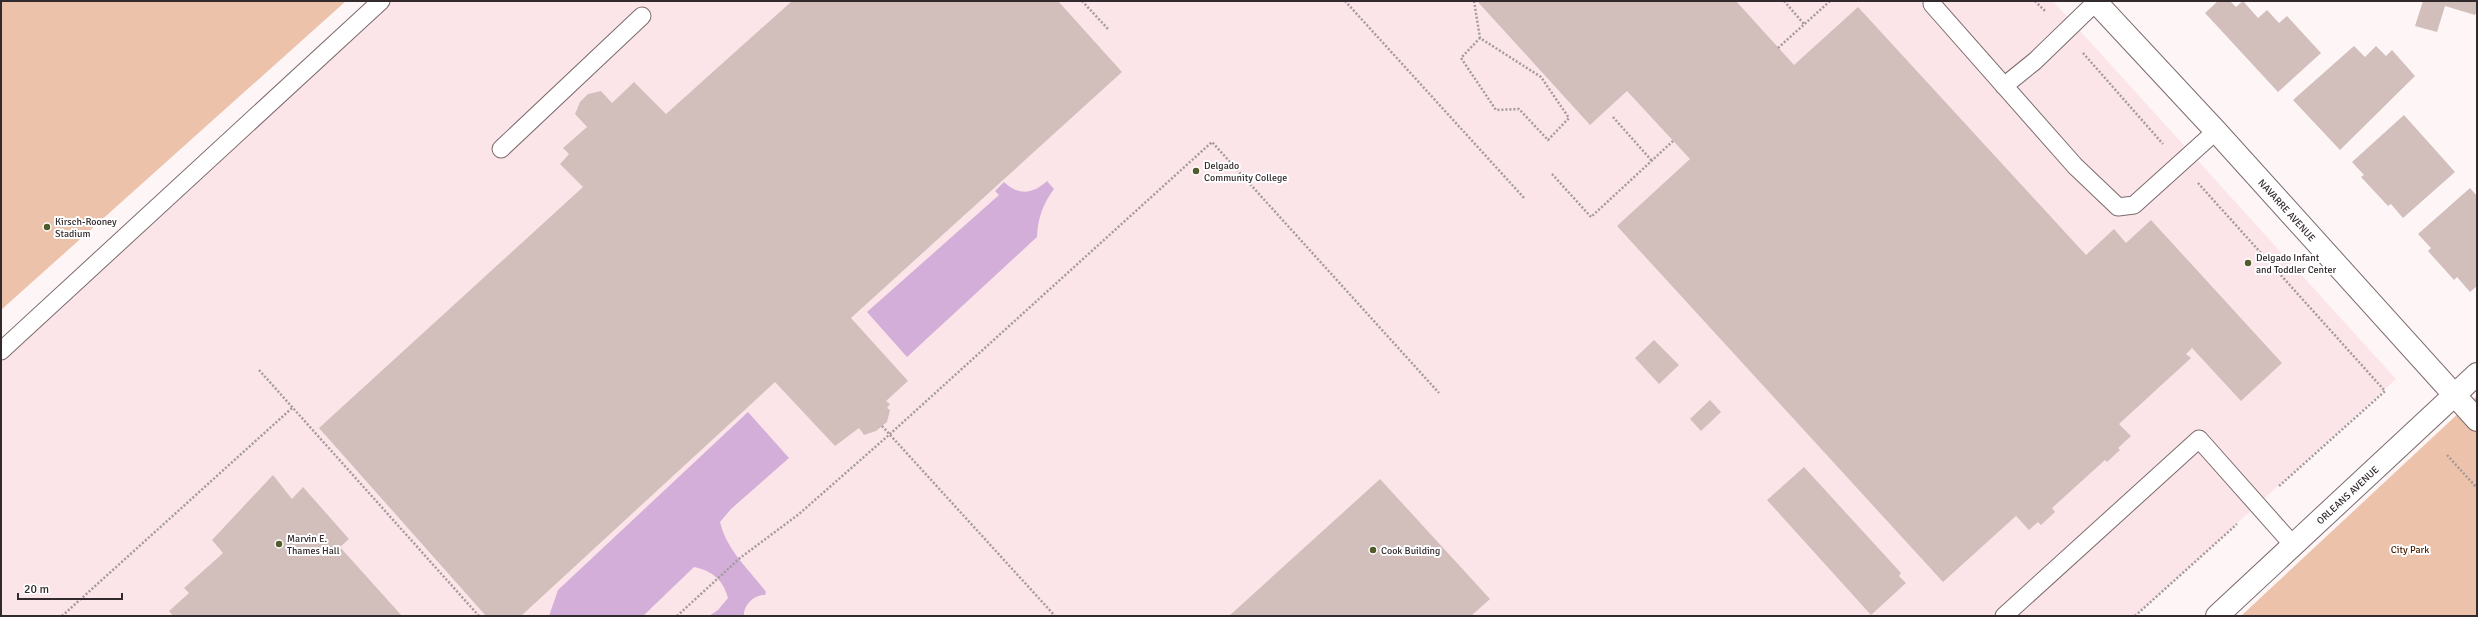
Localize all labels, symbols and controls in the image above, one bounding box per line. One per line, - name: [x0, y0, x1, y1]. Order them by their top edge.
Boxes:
- place label: Delgado Community College: [1204, 160, 1287, 184]
- marker: Delgado Community College: [1191, 166, 1201, 176]
- street label: NAVARRE AVENUE: [2255, 177, 2318, 245]
- place label: Kirsch-Rooney Stadium: [55, 216, 117, 240]
- marker: Kirsch-Rooney Stadium: [42, 222, 52, 232]
- place label: Delgado Infant and Toddler Center: [2256, 252, 2336, 276]
- marker: Delgado Infant and Toddler Center: [2243, 258, 2253, 268]
- street label: ORLEANS AVENUE: [2314, 463, 2382, 527]
- place label: Marvin E. Thames Hall: [287, 533, 340, 557]
- marker: Marvin E. Thames Hall: [274, 539, 284, 549]
- park label: City Park: [2391, 544, 2429, 556]
- marker: Cook Building: [1368, 545, 1378, 555]
- place label: Cook Building: [1381, 545, 1440, 557]
- scale bar: [18, 575, 122, 601]
- text: 20 m: [24, 582, 49, 597]

